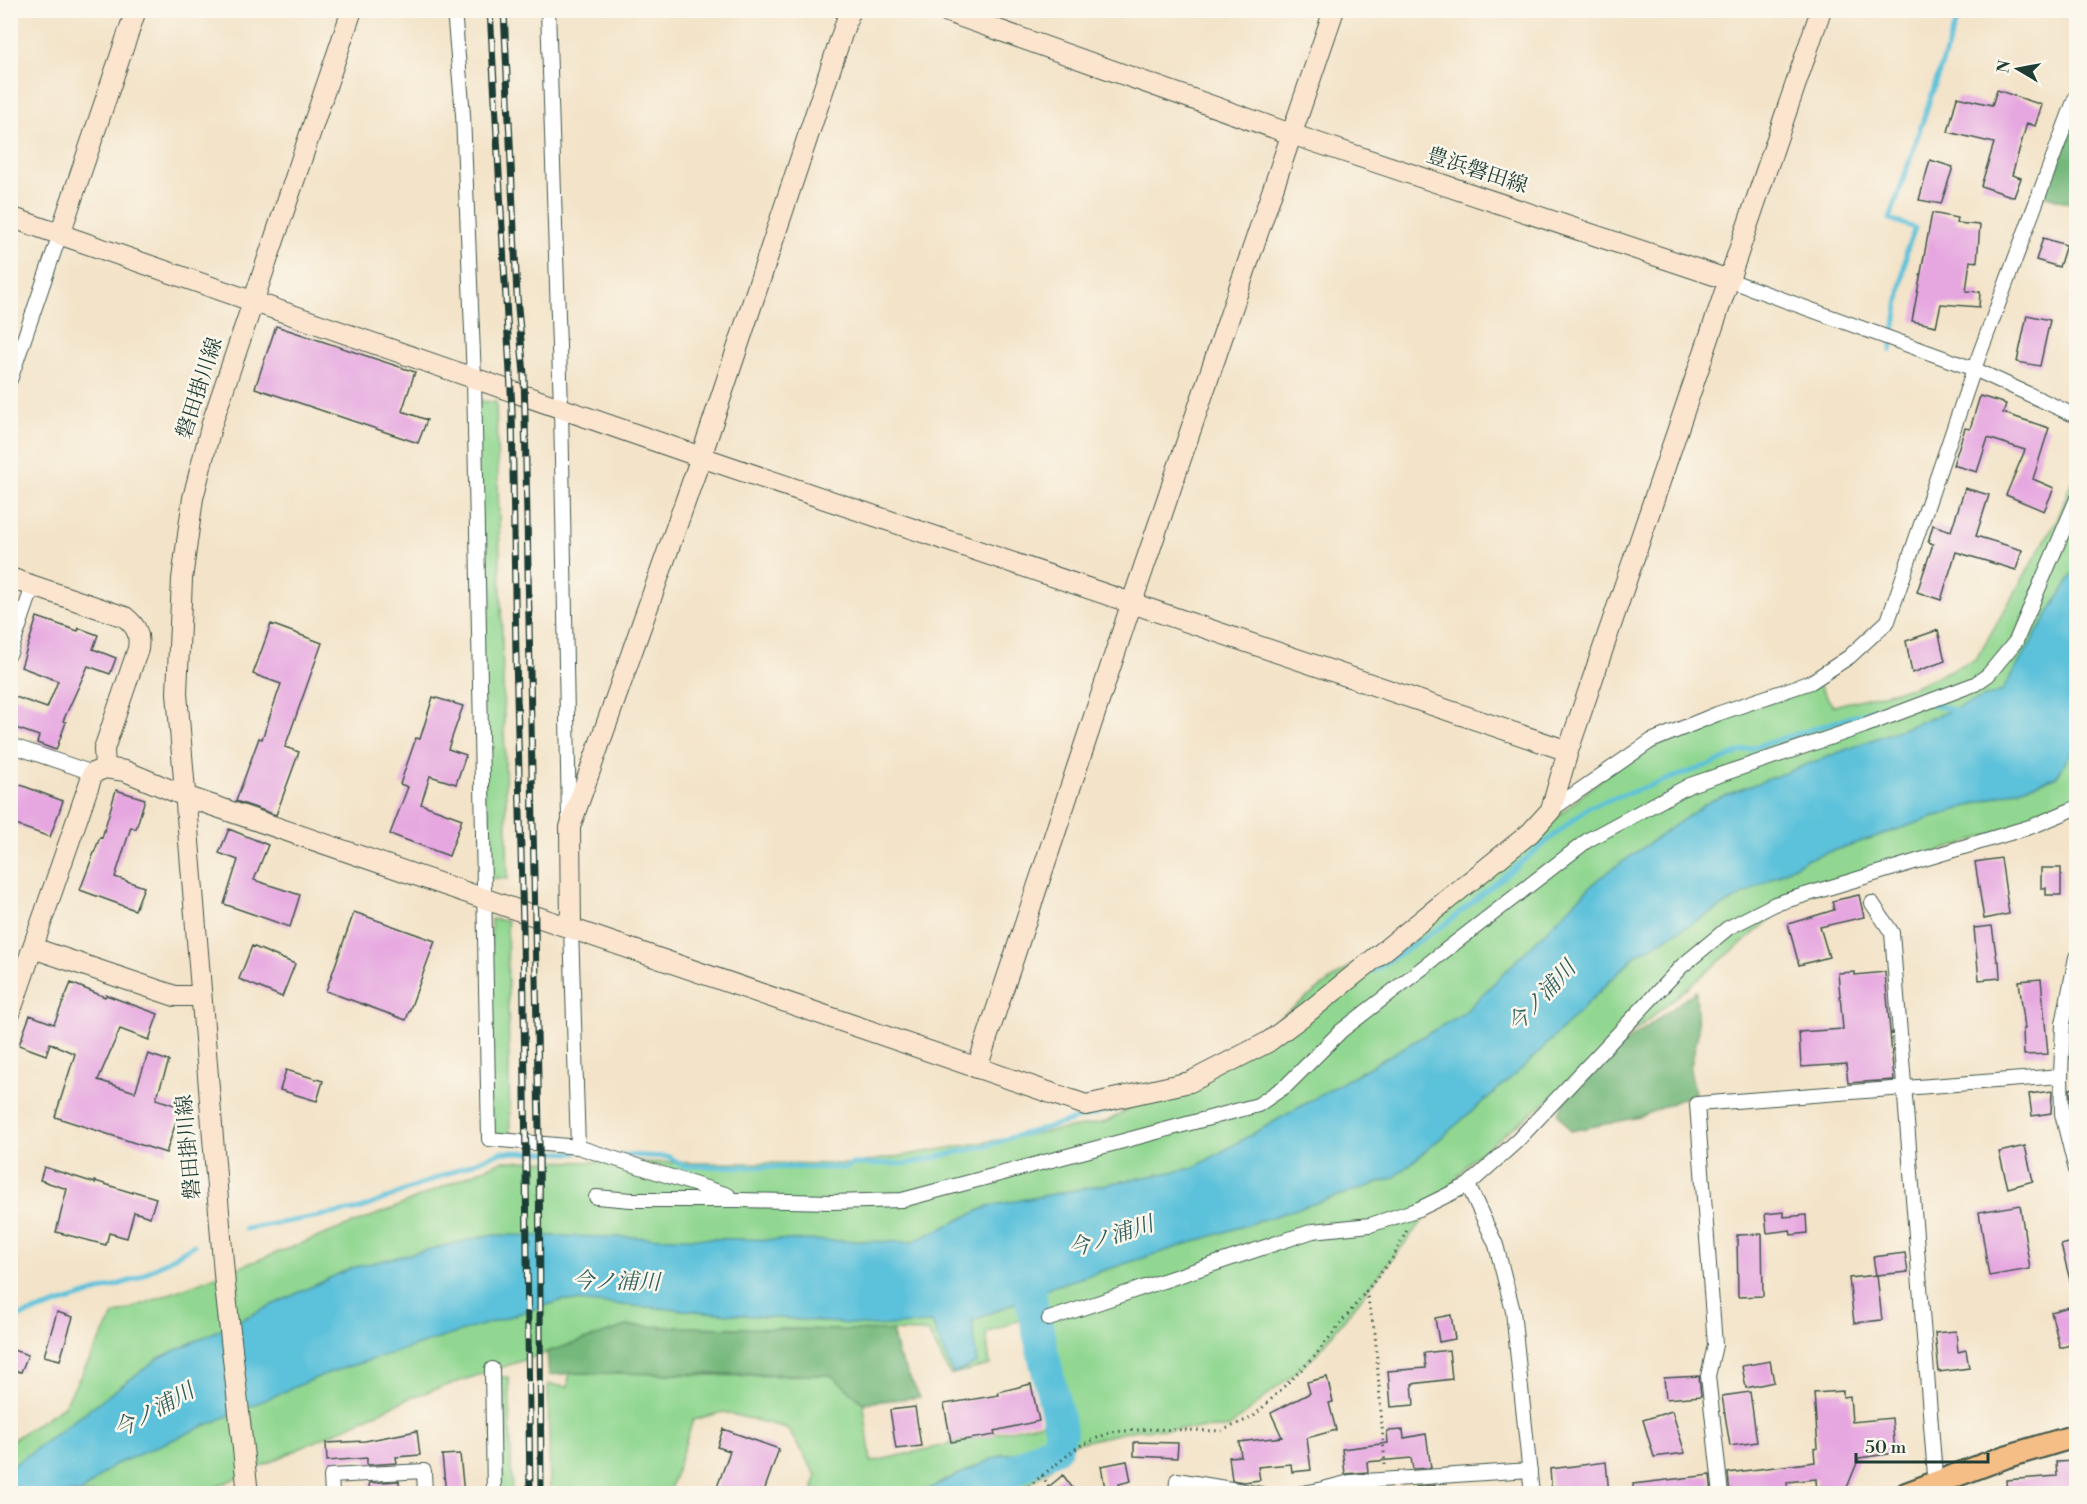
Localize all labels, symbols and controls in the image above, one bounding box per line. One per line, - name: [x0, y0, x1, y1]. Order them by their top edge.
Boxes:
- north arrow: [1988, 39, 2048, 99]
- text: N: [1993, 58, 2015, 75]
- street label: 豊浜磐田線: [1423, 142, 1531, 200]
- street label: 磐田掛川線: [171, 334, 229, 442]
- water label: 今ノ浦川: [1502, 954, 1583, 1038]
- street label: 磐田掛川線: [171, 1094, 207, 1200]
- water label: 今ノ浦川: [1065, 1210, 1159, 1263]
- water label: 今ノ浦川: [572, 1268, 662, 1296]
- water label: 今ノ浦川: [109, 1377, 201, 1444]
- scale bar: [1856, 1426, 1988, 1464]
- text: 50 m: [1865, 1436, 1907, 1459]

